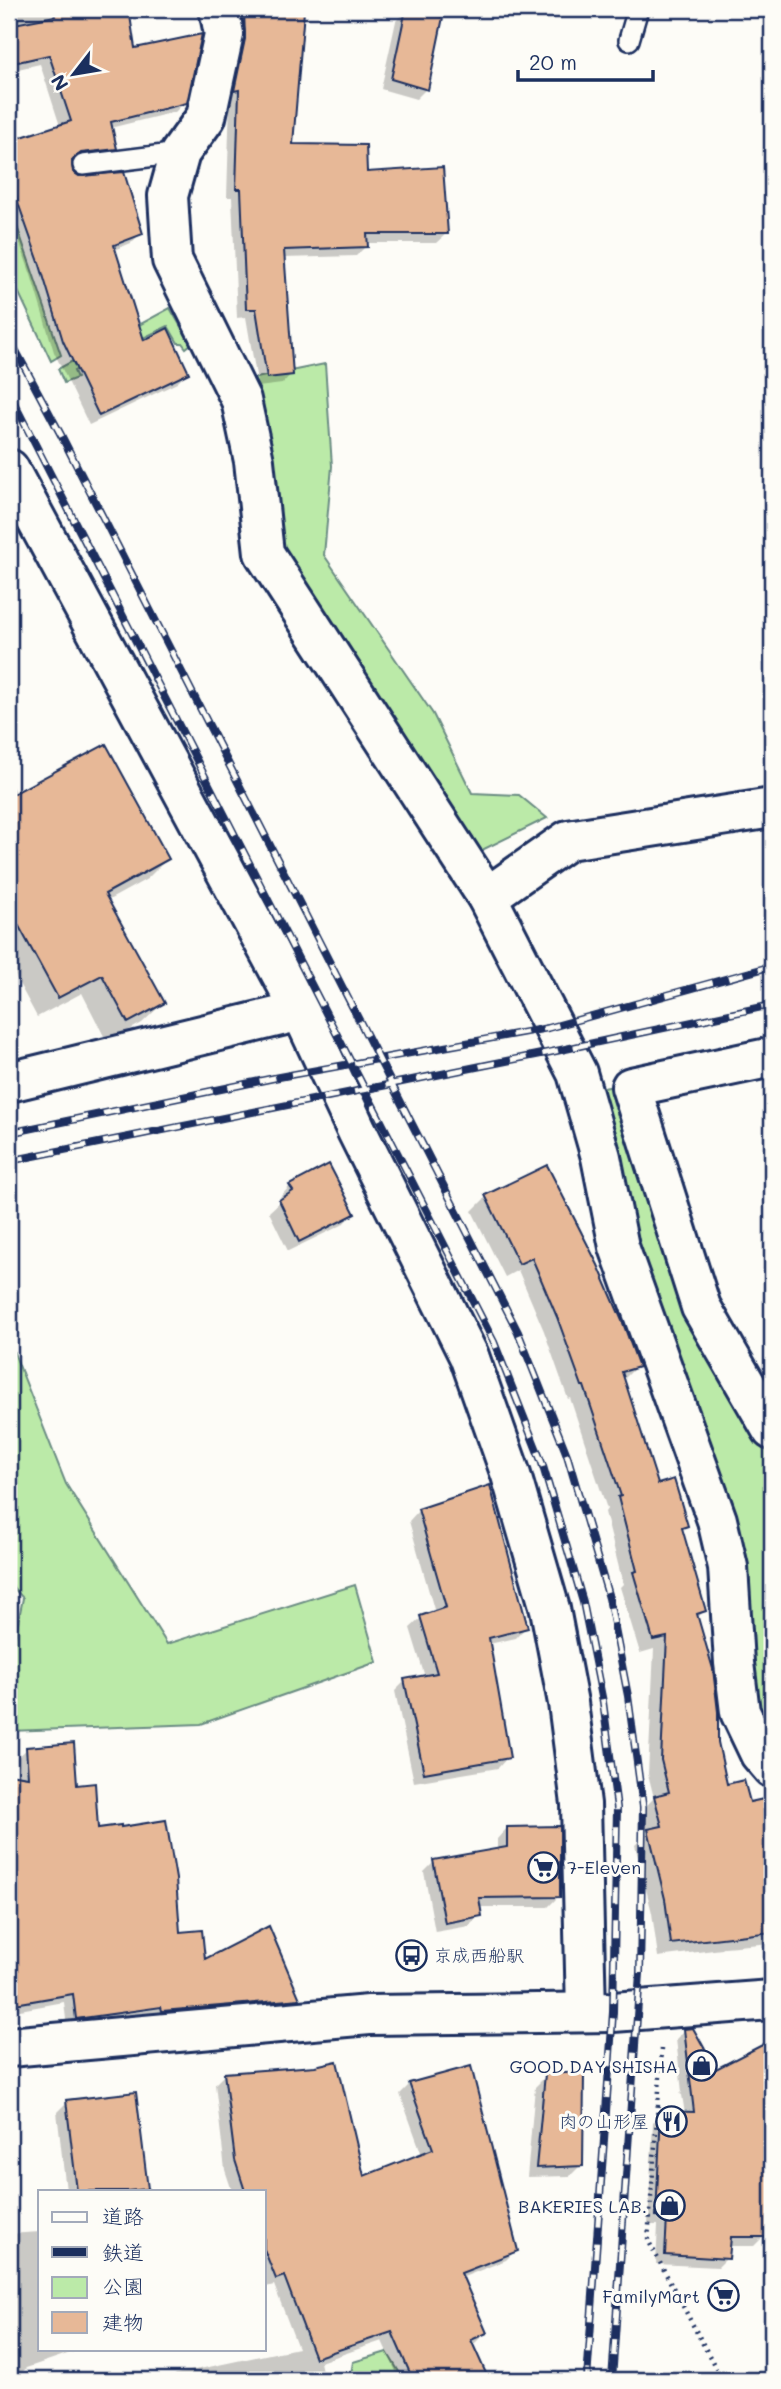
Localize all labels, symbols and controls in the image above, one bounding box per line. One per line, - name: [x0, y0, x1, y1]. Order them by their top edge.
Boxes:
- north arrow: [38, 38, 108, 108]
- scale bar: [518, 38, 653, 82]
- text: 20 m: [529, 48, 577, 75]
- text: N: [45, 70, 73, 96]
- supermarket icon: 7-Eleven: [527, 1850, 561, 1884]
- place label: 7-Eleven: [567, 1855, 641, 1879]
- bus stop icon: 京成西船駅: [394, 1938, 428, 1972]
- place label: 京成西船駅: [434, 1943, 524, 1967]
- shop icon: GOOD DAY SHISHA: [684, 2049, 718, 2083]
- place label: GOOD DAY SHISHA: [509, 2054, 678, 2078]
- restaurant icon: 肉の山形屋: [655, 2104, 689, 2138]
- place label: 肉の山形屋: [559, 2109, 649, 2133]
- shop icon: BAKERIES LAB.: [653, 2189, 687, 2223]
- legend: [38, 2190, 266, 2350]
- place label: BAKERIES LAB.: [518, 2194, 647, 2218]
- text: 道路: [102, 2202, 144, 2229]
- text: 鉄道: [102, 2238, 144, 2265]
- text: 公園: [102, 2272, 144, 2299]
- supermarket icon: FamilyMart: [706, 2279, 740, 2313]
- place label: FamilyMart: [602, 2284, 700, 2308]
- text: 建物: [102, 2308, 144, 2335]

